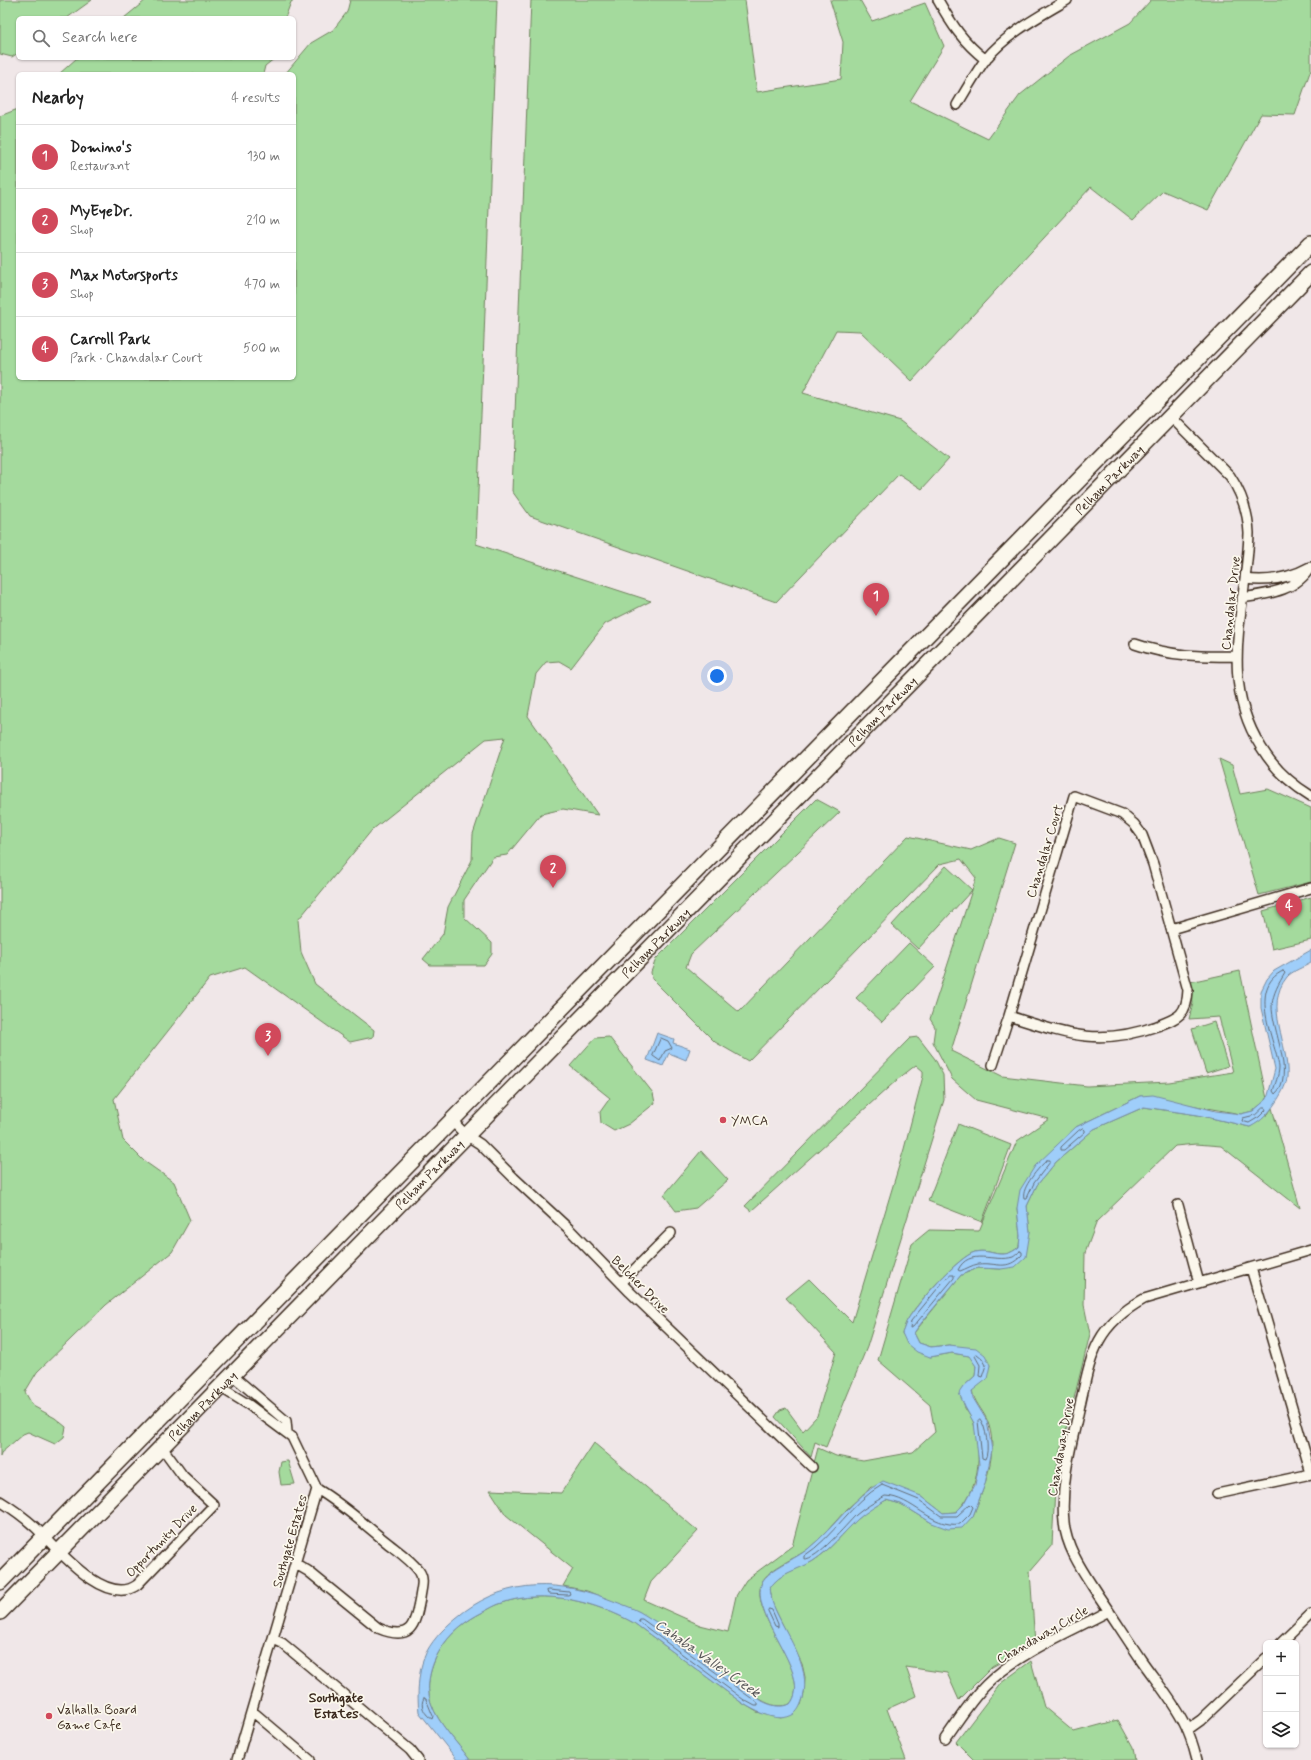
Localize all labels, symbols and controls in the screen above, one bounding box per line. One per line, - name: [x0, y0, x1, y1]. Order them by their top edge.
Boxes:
- search box: [16, 16, 296, 60]
- icon: search: [30, 27, 52, 49]
- text: Search here: [62, 28, 138, 48]
- text: Nearby: [32, 87, 84, 109]
- text: 4 results: [231, 90, 280, 107]
- text: Domino's: [70, 138, 132, 158]
- text: 1: [42, 148, 48, 165]
- text: 130 m: [247, 148, 280, 165]
- text: Restaurant: [70, 158, 130, 175]
- text: MyEyeDr.: [70, 202, 132, 222]
- text: 2: [42, 212, 48, 229]
- text: 210 m: [246, 212, 280, 229]
- text: Shop: [70, 222, 94, 239]
- text: Max Motorsports: [70, 266, 178, 286]
- text: 3: [42, 276, 48, 293]
- text: 470 m: [244, 276, 280, 293]
- text: Shop: [70, 286, 94, 303]
- text: Carroll Park: [70, 330, 150, 350]
- text: 4: [41, 340, 49, 357]
- text: 500 m: [243, 340, 280, 357]
- text: Park · Chandalar Court: [70, 350, 203, 367]
- street label: Pelham Parkway: [1072, 442, 1148, 519]
- street label: Chandalar Drive: [1218, 555, 1245, 651]
- pin: 1: [863, 583, 889, 616]
- your location: [707, 666, 727, 686]
- street label: Pelham Parkway: [845, 673, 921, 751]
- street label: Chandalar Court: [1023, 803, 1068, 900]
- pin: 2: [540, 855, 566, 888]
- pin: 4: [1276, 893, 1302, 926]
- street label: Pelham Parkway: [619, 905, 695, 982]
- pin: 3: [255, 1023, 281, 1056]
- place label: YMCA: [731, 1113, 768, 1130]
- marker: YMCA: [718, 1115, 728, 1125]
- street label: Pelham Parkway: [392, 1136, 468, 1214]
- street label: Belcher Drive: [607, 1252, 673, 1318]
- street label: Pelham Parkway: [165, 1368, 241, 1445]
- street label: Chandaway Drive: [1044, 1397, 1079, 1498]
- street label: Southgate Estates: [269, 1493, 312, 1590]
- street label: Opportunity Drive: [123, 1501, 202, 1581]
- street label: Chandaway Circle: [994, 1602, 1092, 1668]
- water label: Cahaba Valley Creek: [651, 1616, 764, 1702]
- map controls: [1263, 1640, 1299, 1748]
- button: +: [1263, 1640, 1299, 1676]
- button: −: [1263, 1676, 1299, 1712]
- district label: Southgate Estates: [309, 1689, 363, 1723]
- place label: Valhalla Board Game Cafe: [57, 1702, 137, 1734]
- marker: Valhalla Board Game Cafe: [44, 1711, 54, 1721]
- button: layers: [1263, 1712, 1299, 1748]

